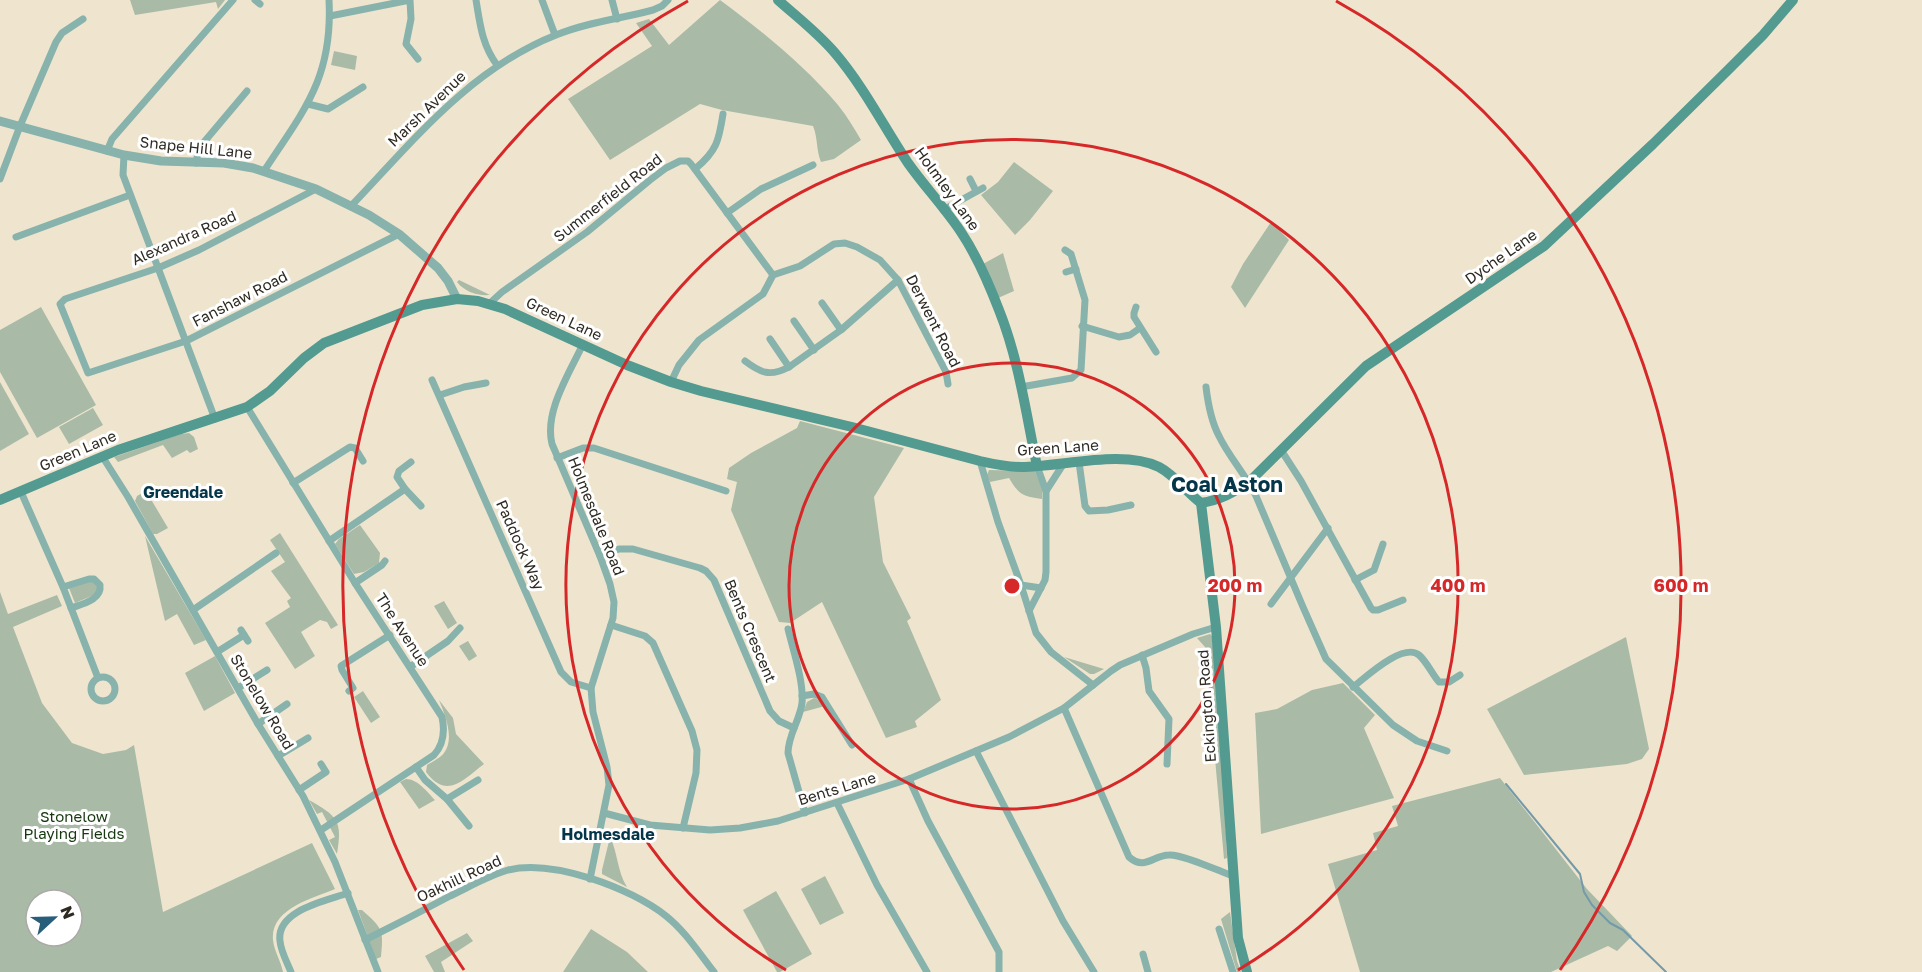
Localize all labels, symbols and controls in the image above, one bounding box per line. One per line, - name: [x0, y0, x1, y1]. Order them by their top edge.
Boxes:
- street label: Marsh Avenue: [384, 66, 469, 150]
- street label: Snape Hill Lane: [139, 132, 253, 162]
- street label: Holmley Lane: [911, 143, 984, 234]
- street label: Summerfield Road: [550, 149, 665, 245]
- street label: Alexandra Road: [129, 206, 239, 268]
- street label: Dyche Lane: [1461, 225, 1540, 288]
- street label: Fanshaw Road: [189, 266, 290, 330]
- street label: Derwent Road: [903, 271, 965, 370]
- street label: Green Lane: [524, 293, 606, 344]
- street label: Green Lane: [36, 426, 119, 474]
- street label: Green Lane: [1017, 435, 1100, 459]
- street label: Holmesdale Road: [565, 454, 629, 578]
- district label: Coal Aston: [1171, 471, 1283, 497]
- district label: Greendale: [143, 482, 223, 502]
- street label: Paddock Way: [493, 497, 549, 593]
- text: 200 m: [1208, 574, 1262, 596]
- text: 400 m: [1431, 574, 1485, 596]
- text: 600 m: [1653, 574, 1709, 596]
- street label: Bents Crescent: [721, 576, 781, 685]
- centre of rings: [1002, 576, 1022, 596]
- street label: The Avenue: [372, 589, 433, 670]
- street label: Eckington Road: [1193, 649, 1219, 763]
- street label: Stonelow Road: [227, 650, 298, 753]
- street label: Bents Lane: [796, 768, 878, 808]
- park label: Stonelow Playing Fields: [24, 807, 124, 842]
- district label: Holmesdale: [561, 824, 655, 844]
- street label: Oakhill Road: [413, 851, 504, 906]
- north arrow: [24, 888, 84, 948]
- text: N: [56, 903, 79, 922]

